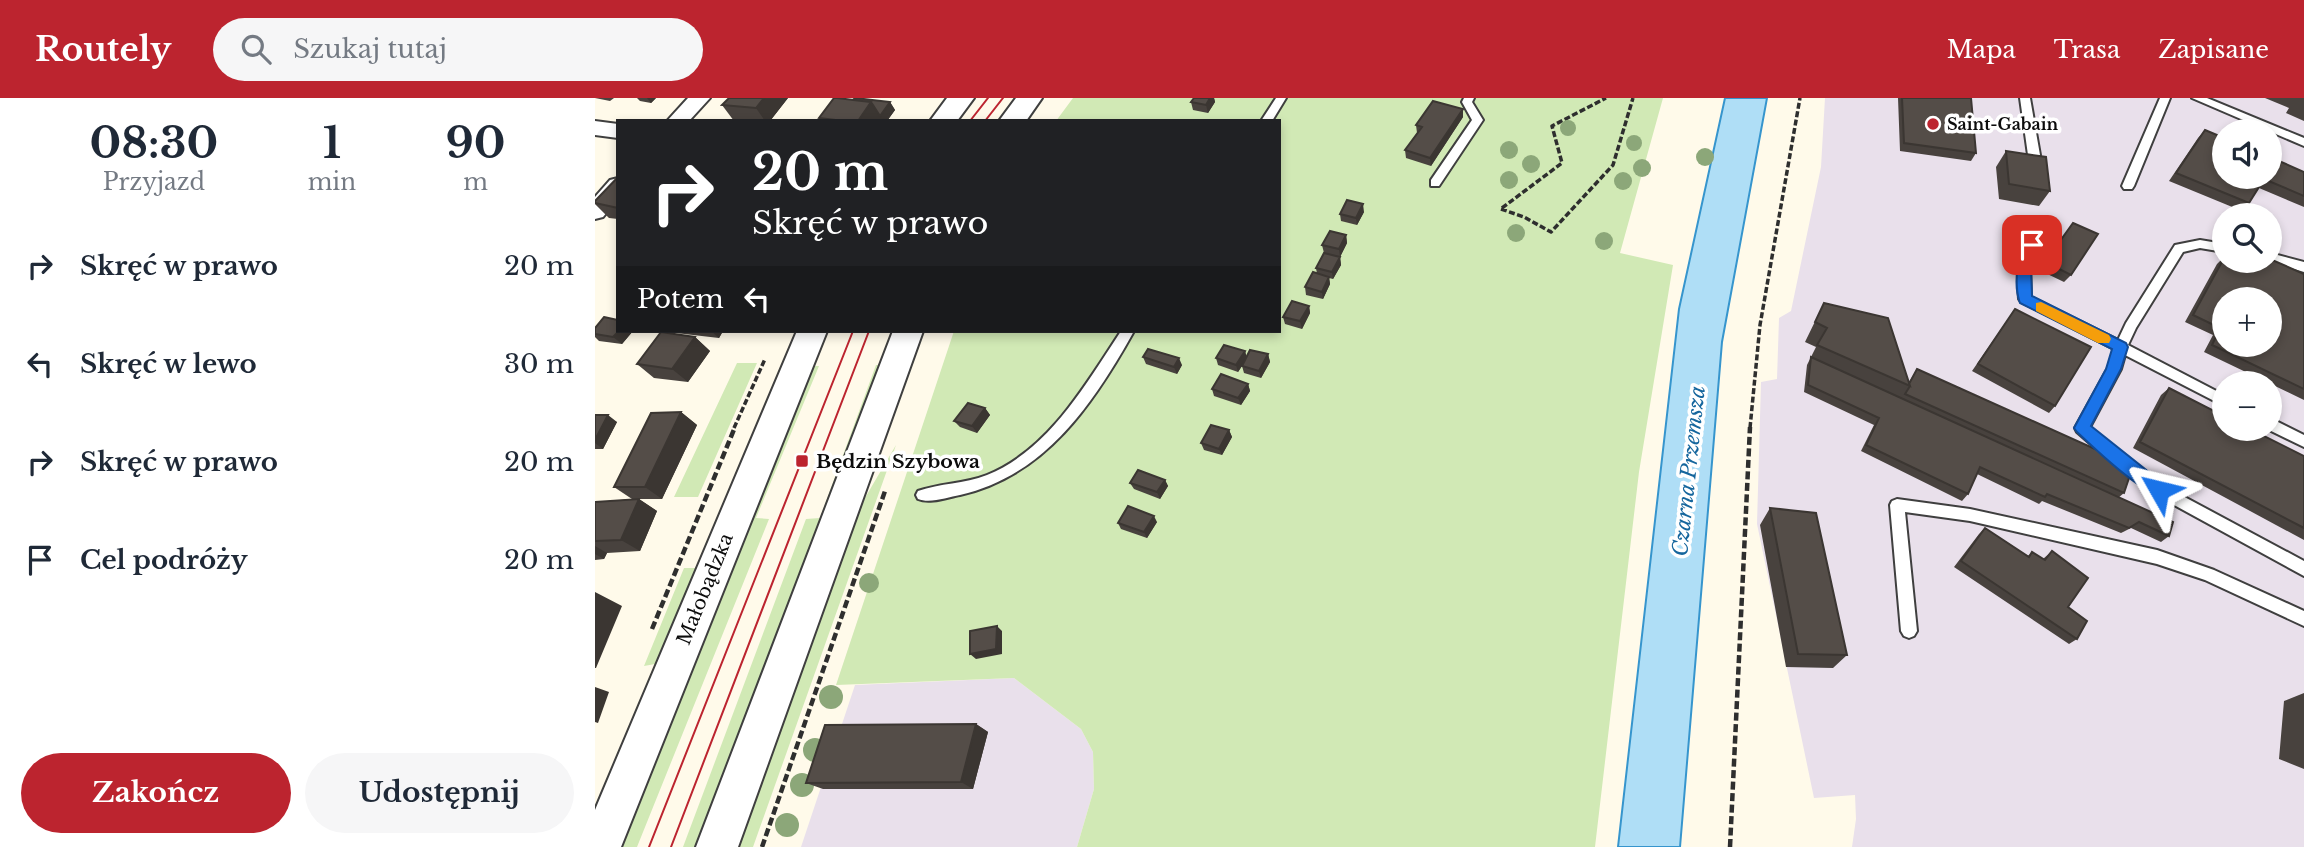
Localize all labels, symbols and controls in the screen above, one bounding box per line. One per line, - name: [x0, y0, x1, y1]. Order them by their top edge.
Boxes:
- search box: [213, 18, 703, 81]
- text: Routely: [35, 29, 171, 70]
- icon: search: [237, 30, 275, 68]
- text: Szukaj tutaj: [293, 33, 447, 65]
- text: Mapa: [1947, 35, 2016, 64]
- text: Trasa: [2054, 35, 2120, 64]
- text: Zapisane: [2158, 35, 2269, 64]
- place label: Saint-Gabain: [1947, 114, 2059, 134]
- marker: Saint-Gabain: [1925, 116, 1941, 132]
- text: 08:30: [89, 117, 218, 169]
- text: 1: [323, 117, 341, 169]
- text: 90: [446, 117, 506, 169]
- map controls: [2212, 119, 2282, 441]
- button: sound: [2212, 119, 2282, 189]
- text: 20 m: [752, 142, 888, 203]
- icon: right: [637, 147, 728, 238]
- text: Przyjazd: [103, 168, 205, 196]
- text: min: [308, 168, 356, 196]
- text: m: [463, 168, 488, 196]
- text: Skręć w prawo: [752, 203, 988, 243]
- button: search: [2212, 203, 2282, 273]
- pin: [2002, 215, 2062, 275]
- icon: arrive: [2013, 226, 2051, 264]
- icon: right: [21, 247, 59, 285]
- text: Skręć w prawo: [80, 250, 278, 282]
- text: 20 m: [504, 250, 574, 282]
- icon: left: [738, 280, 776, 318]
- text: Potem: [637, 283, 724, 315]
- button: +: [2212, 287, 2282, 357]
- icon: left: [21, 345, 59, 383]
- text: Skręć w lewo: [80, 348, 257, 380]
- text: 30 m: [504, 348, 574, 380]
- button: −: [2212, 371, 2282, 441]
- water label: Czarna Przemsza: [1667, 384, 1711, 558]
- icon: right: [21, 443, 59, 481]
- text: Skręć w prawo: [80, 446, 278, 478]
- text: 20 m: [504, 446, 574, 478]
- place label: Będzin Szybowa: [816, 450, 980, 473]
- marker: Będzin Szybowa: [794, 453, 810, 469]
- position arrow: [2122, 453, 2196, 527]
- street label: Małobądzka: [672, 529, 738, 648]
- icon: arrive: [21, 541, 59, 579]
- text: Cel podróży: [80, 544, 248, 576]
- text: 20 m: [504, 544, 574, 576]
- button: Zakończ: [21, 753, 291, 833]
- button: Udostępnij: [305, 753, 574, 833]

